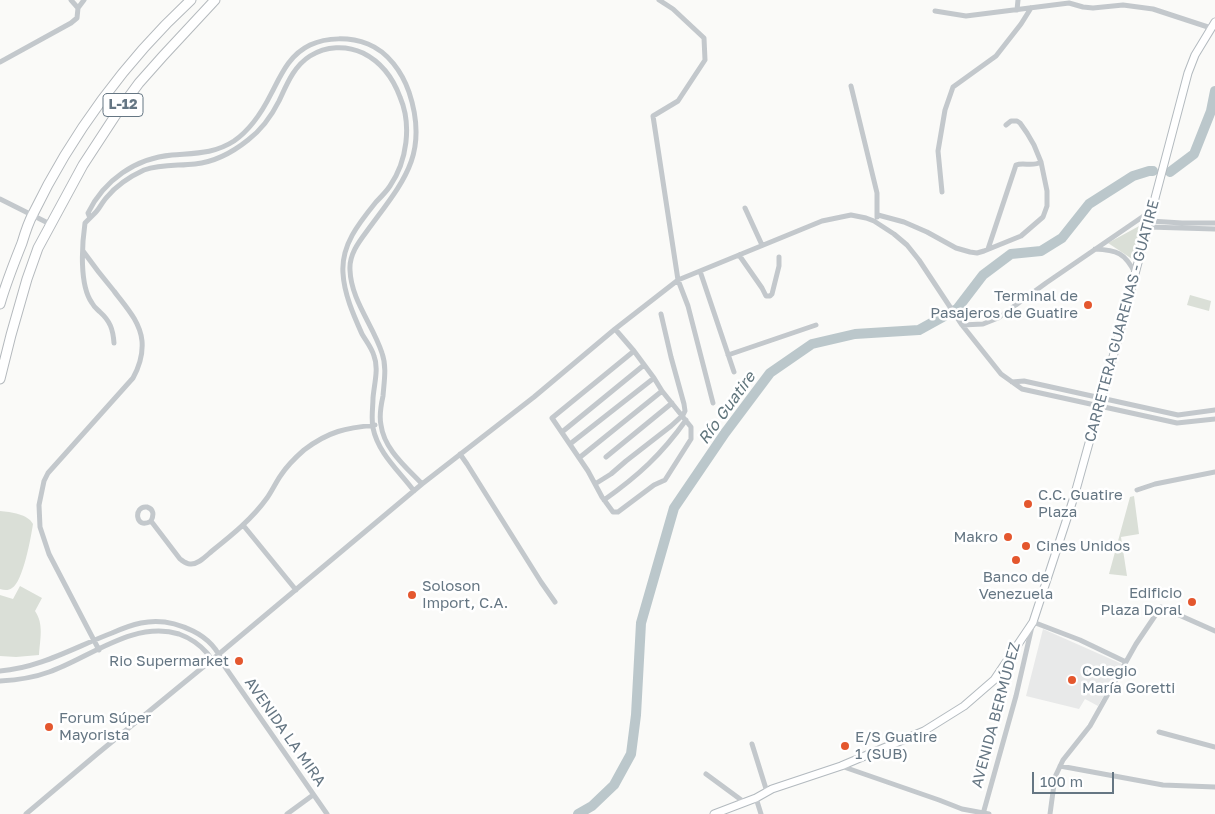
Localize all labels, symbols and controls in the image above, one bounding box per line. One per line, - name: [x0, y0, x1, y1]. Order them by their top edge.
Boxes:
- road number: L-12: [103, 94, 143, 116]
- street label: CARRETERA GUARENAS - GUATIRE: [1081, 198, 1163, 444]
- place label: Terminal de Pasajeros de Guatire: [930, 287, 1078, 322]
- marker: Terminal de Pasajeros de Guatire: [1082, 299, 1094, 311]
- water label: Río Guatire: [694, 368, 760, 448]
- place label: C.C. Guatire Plaza: [1038, 486, 1123, 521]
- marker: C.C. Guatire Plaza: [1022, 498, 1034, 510]
- place label: Makro: [953, 528, 998, 546]
- marker: Makro: [1002, 531, 1014, 543]
- place label: Cines Unidos: [1036, 537, 1130, 555]
- marker: Cines Unidos: [1020, 540, 1032, 552]
- marker: Banco de Venezuela: [1010, 554, 1022, 566]
- place label: Banco de Venezuela: [979, 568, 1053, 603]
- place label: Soloson Import, C.A.: [422, 577, 508, 612]
- place label: Edificio Plaza Doral: [1101, 584, 1182, 619]
- marker: Soloson Import, C.A.: [406, 589, 418, 601]
- marker: Edificio Plaza Doral: [1186, 596, 1198, 608]
- street label: AVENIDA BERMÚDEZ: [968, 640, 1024, 790]
- place label: Rio Supermarket: [109, 652, 229, 670]
- marker: Rio Supermarket: [233, 655, 245, 667]
- place label: Colegio María Goretti: [1082, 662, 1175, 697]
- street label: AVENIDA LA MIRA: [241, 674, 329, 790]
- marker: Colegio María Goretti: [1066, 674, 1078, 686]
- place label: Forum Súper Mayorista: [59, 709, 151, 744]
- marker: Forum Súper Mayorista: [43, 721, 55, 733]
- place label: E/S Guatire 1 (SUB): [855, 728, 937, 763]
- marker: E/S Guatire 1 (SUB): [839, 740, 851, 752]
- scale bar: [1035, 762, 1118, 794]
- text: 100 m: [1040, 772, 1083, 790]

